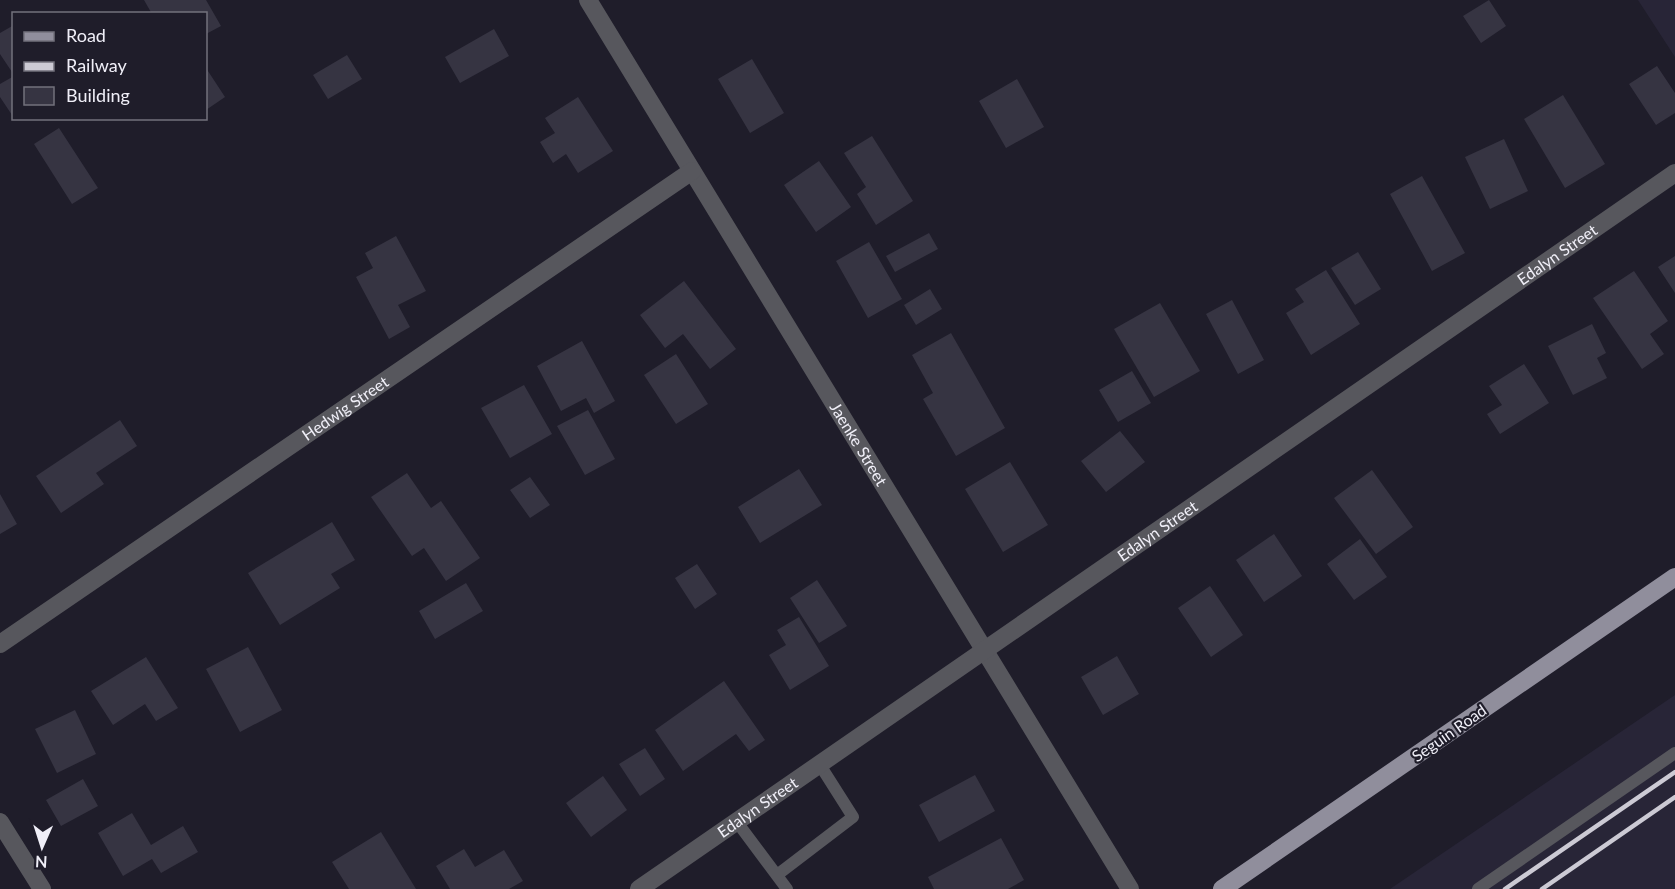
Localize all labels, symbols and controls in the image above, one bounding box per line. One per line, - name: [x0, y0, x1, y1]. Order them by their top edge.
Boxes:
- legend: [12, 12, 207, 120]
- text: Road: [66, 24, 106, 46]
- text: Railway: [66, 54, 127, 76]
- text: Building: [66, 84, 130, 106]
- street label: Edalyn Street: [1513, 220, 1601, 288]
- street label: Hedwig Street: [298, 371, 392, 444]
- street label: Jaenke Street: [826, 399, 892, 489]
- street label: Edalyn Street: [1113, 496, 1201, 565]
- street label: Seguin Road: [1408, 700, 1490, 765]
- street label: Edalyn Street: [713, 772, 801, 841]
- north arrow: [12, 817, 72, 877]
- text: N: [35, 853, 48, 872]

